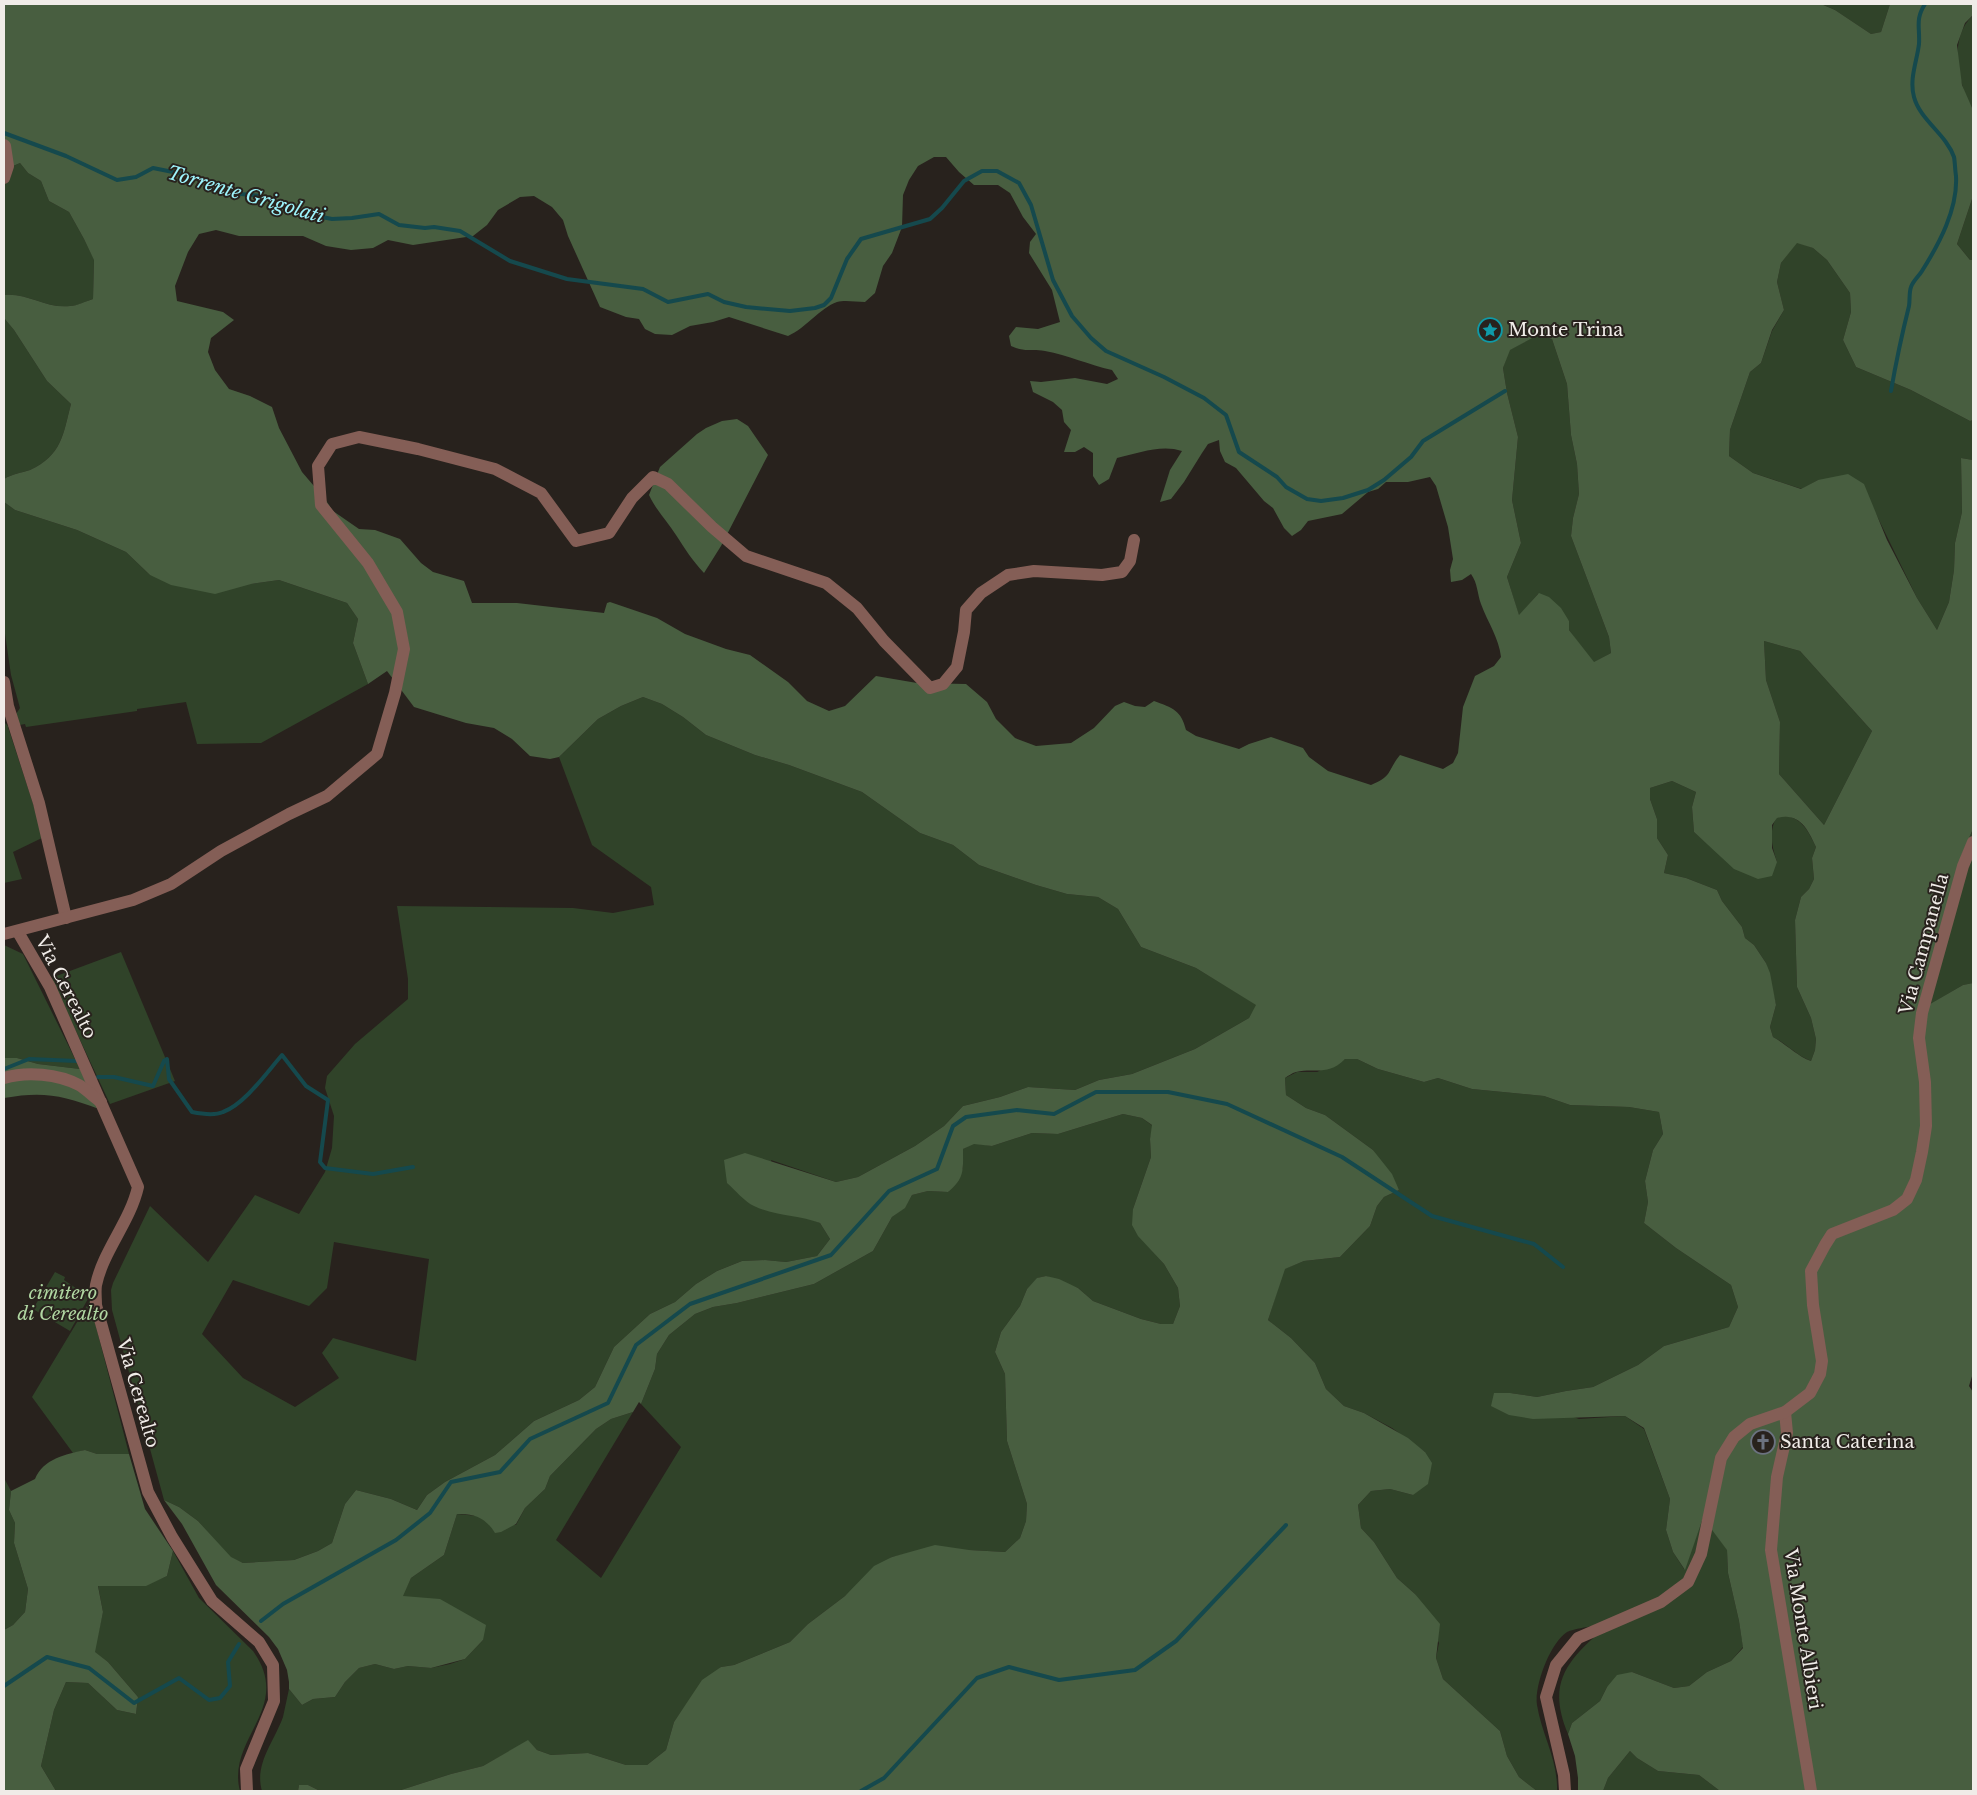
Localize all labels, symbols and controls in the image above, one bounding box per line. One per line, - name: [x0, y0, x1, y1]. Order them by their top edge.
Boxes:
- water label: Torrente Grigolati: [164, 161, 328, 228]
- place icon: Monte Trina: [1477, 317, 1503, 343]
- place label: Monte Trina: [1508, 319, 1623, 341]
- street label: Via Campanella: [1894, 871, 1953, 1018]
- street label: Via Cerealto: [30, 931, 101, 1042]
- park label: cimitero di Cerealto: [18, 1282, 108, 1325]
- street label: Via Cerealto: [112, 1335, 164, 1450]
- church icon: Santa Caterina: [1750, 1429, 1776, 1455]
- place label: Santa Caterina: [1780, 1431, 1914, 1453]
- street label: Via Monte Albieri: [1779, 1546, 1827, 1711]

